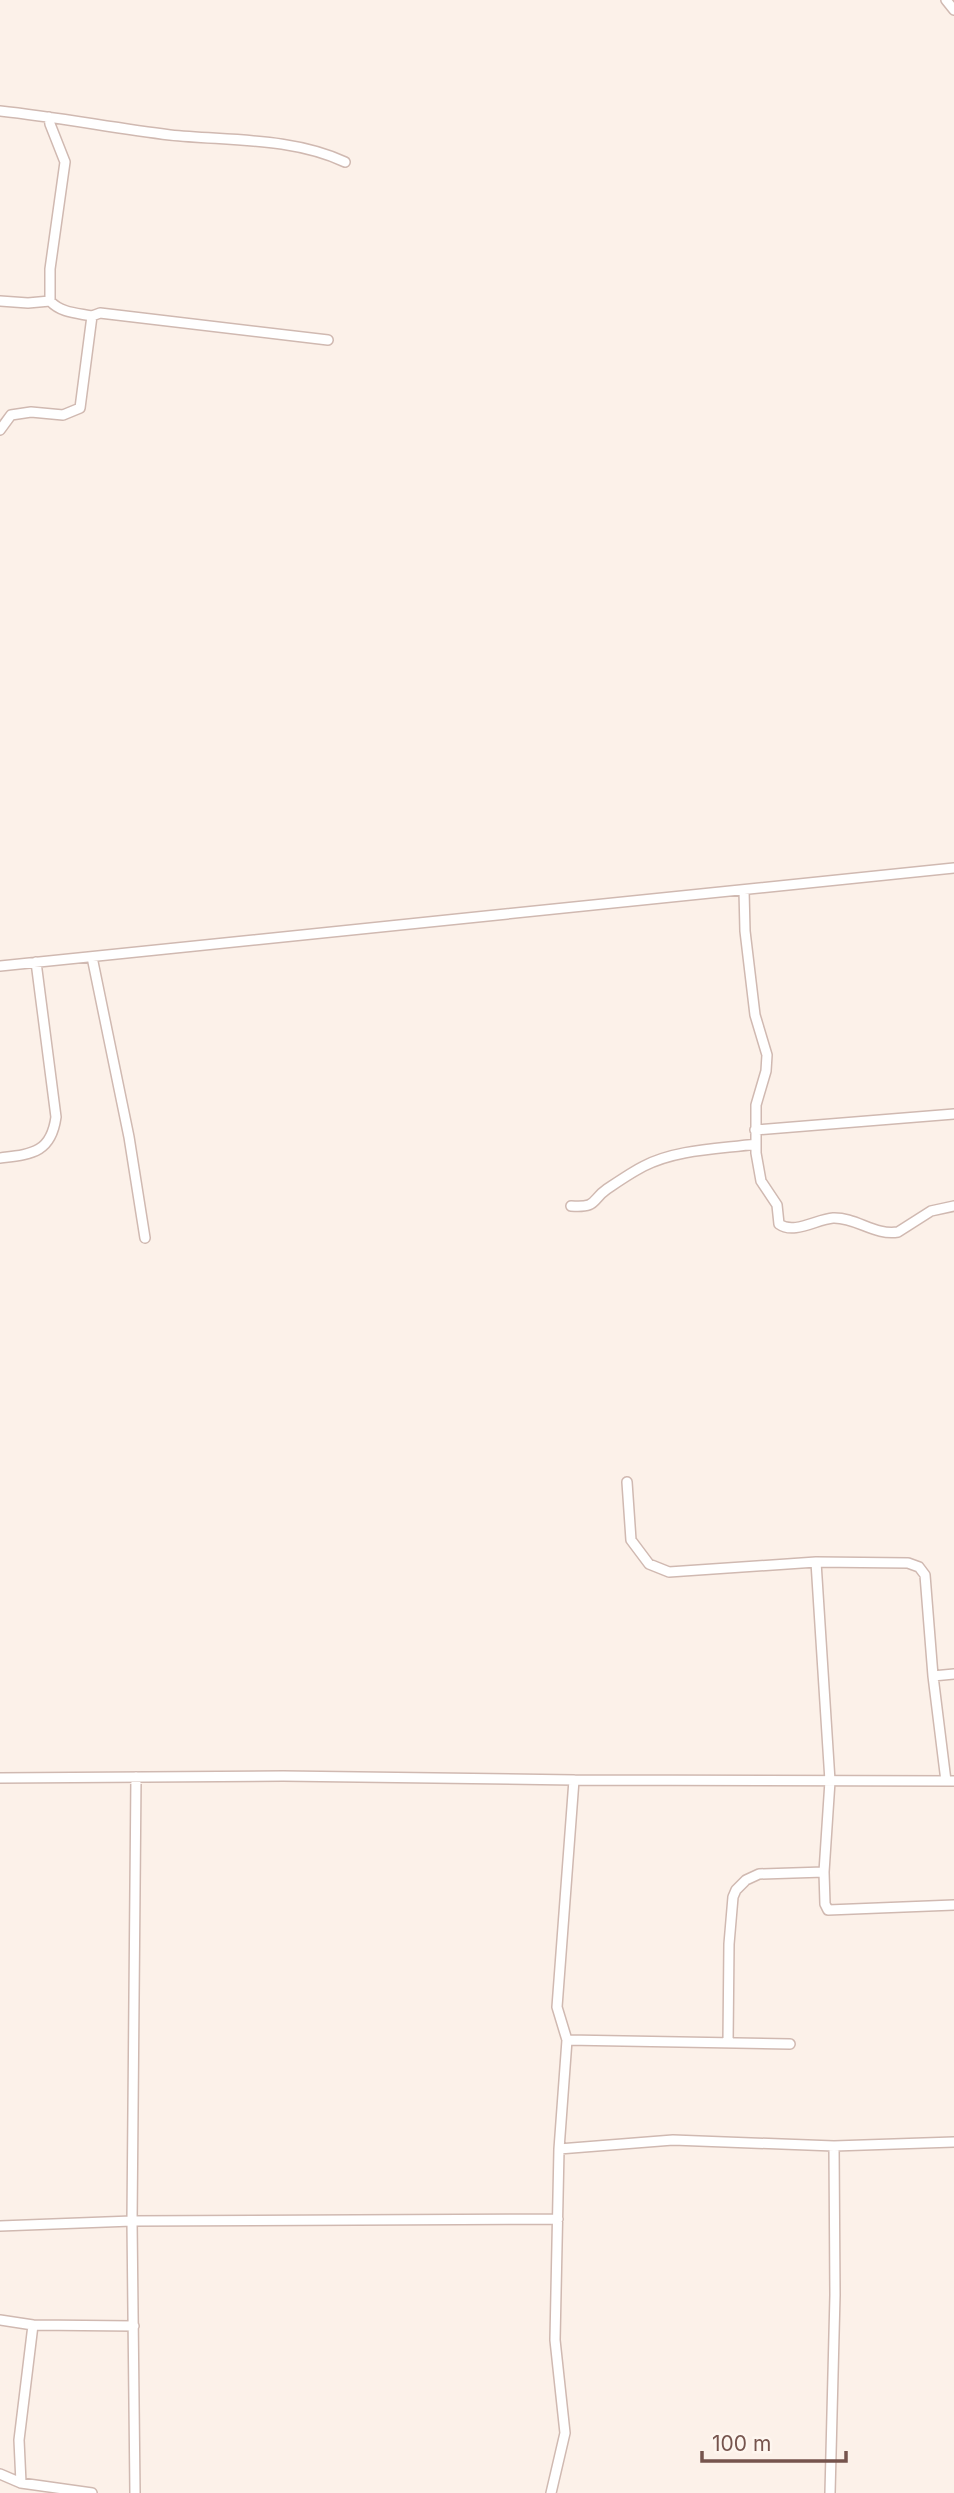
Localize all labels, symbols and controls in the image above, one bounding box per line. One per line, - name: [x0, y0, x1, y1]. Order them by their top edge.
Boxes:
- scale bar: [702, 2420, 846, 2464]
- text: 100 m: [712, 2431, 771, 2456]

